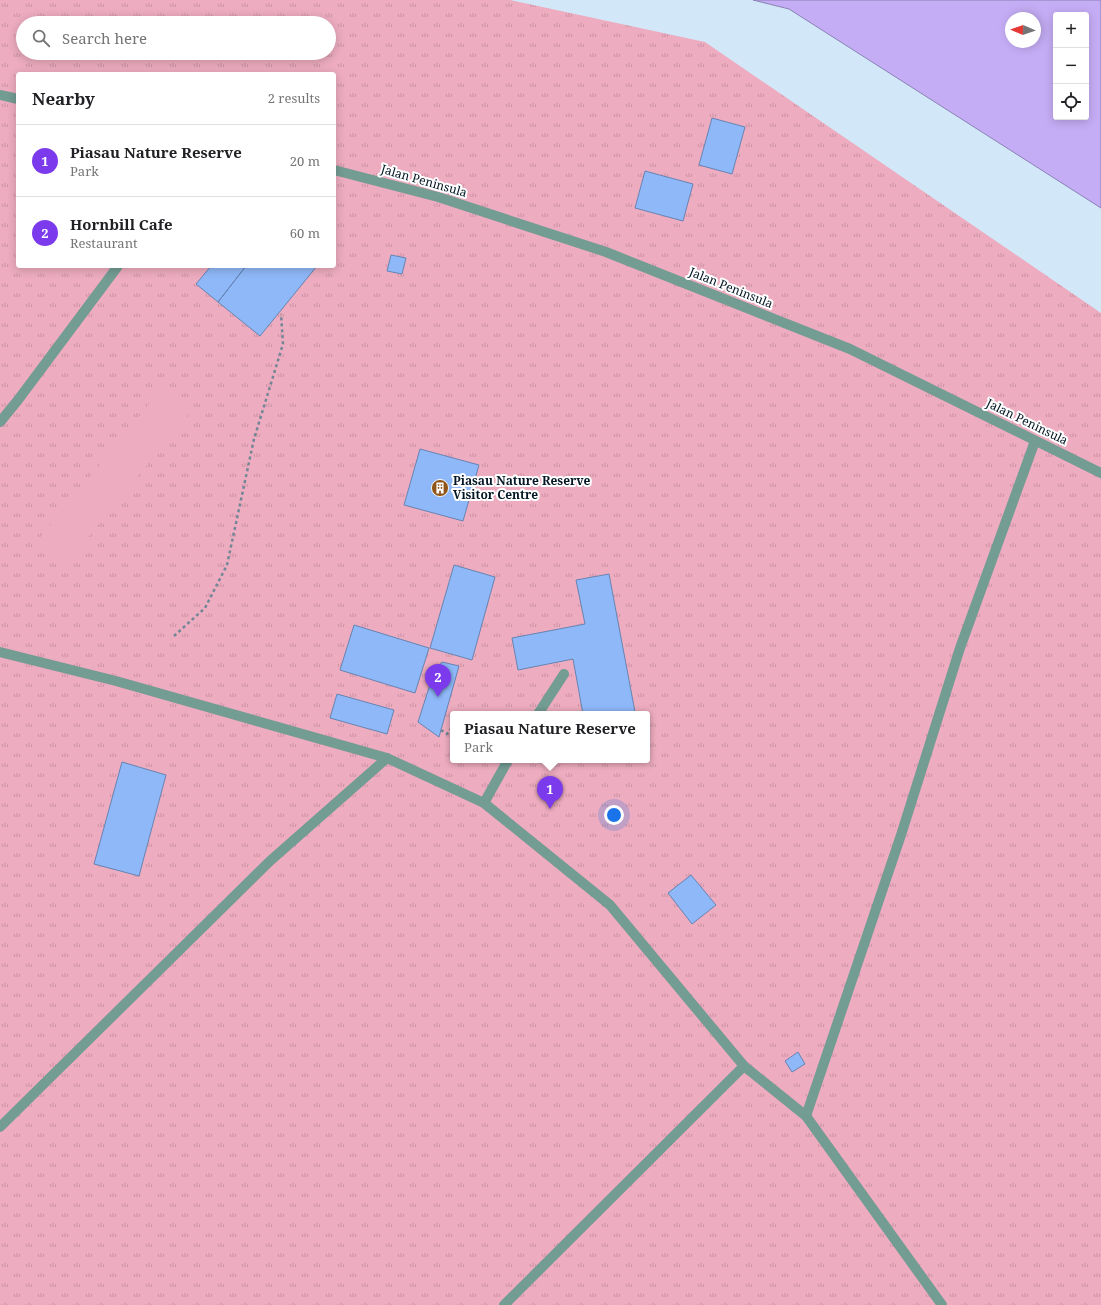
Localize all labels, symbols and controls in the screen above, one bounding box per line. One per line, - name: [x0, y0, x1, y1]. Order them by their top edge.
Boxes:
- north arrow: [1005, 12, 1041, 48]
- map controls: [1053, 12, 1089, 120]
- button: +: [1053, 12, 1089, 48]
- search box: [16, 16, 336, 60]
- icon: search: [30, 27, 52, 49]
- text: Search here: [62, 28, 147, 48]
- button: −: [1053, 48, 1089, 84]
- button: locate: [1053, 84, 1089, 120]
- text: Nearby: [32, 87, 95, 110]
- text: 2 results: [268, 89, 320, 107]
- text: Piasau Nature Reserve: [70, 142, 242, 162]
- text: 1: [41, 152, 49, 170]
- text: 20 m: [290, 152, 320, 170]
- street label: Jalan Peninsula: [378, 160, 469, 201]
- text: Park: [70, 162, 99, 180]
- text: Hornbill Cafe: [70, 214, 173, 234]
- text: 2: [41, 224, 49, 242]
- text: 60 m: [290, 224, 320, 242]
- text: Restaurant: [70, 234, 138, 252]
- street label: Jalan Peninsula: [686, 263, 776, 312]
- street label: Jalan Peninsula: [983, 394, 1071, 449]
- place label: Piasau Nature Reserve Visitor Centre: [453, 472, 591, 503]
- building icon: Piasau Nature Reserve Visitor Centre: [430, 478, 450, 498]
- pin: 2: [425, 664, 451, 697]
- popup: [450, 711, 650, 763]
- text: Piasau Nature Reserve: [464, 718, 636, 738]
- text: Park: [464, 738, 493, 756]
- pin: 1: [537, 776, 563, 809]
- your location: [604, 805, 624, 825]

